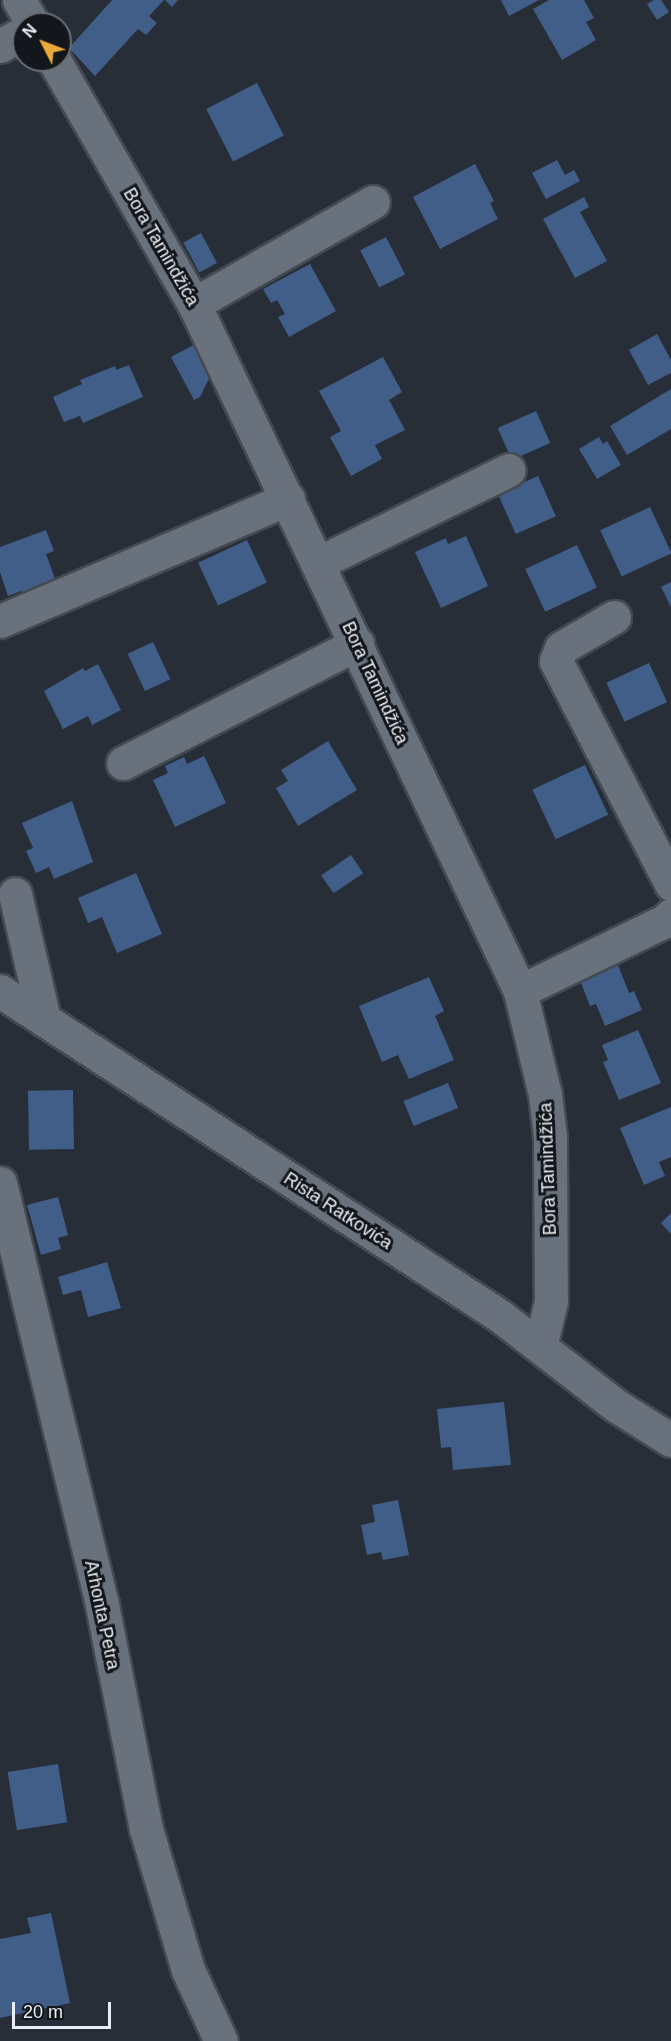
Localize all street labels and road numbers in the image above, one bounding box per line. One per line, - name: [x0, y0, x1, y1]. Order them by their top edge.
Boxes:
- street label: Bora Tamindžića: [118, 184, 204, 310]
- street label: Bora Tamindžića: [337, 618, 413, 748]
- street label: Bora Tamindžića: [535, 1102, 561, 1236]
- street label: Rista Ratkovića: [280, 1168, 396, 1254]
- street label: Arhonta Petra: [80, 1558, 124, 1672]

